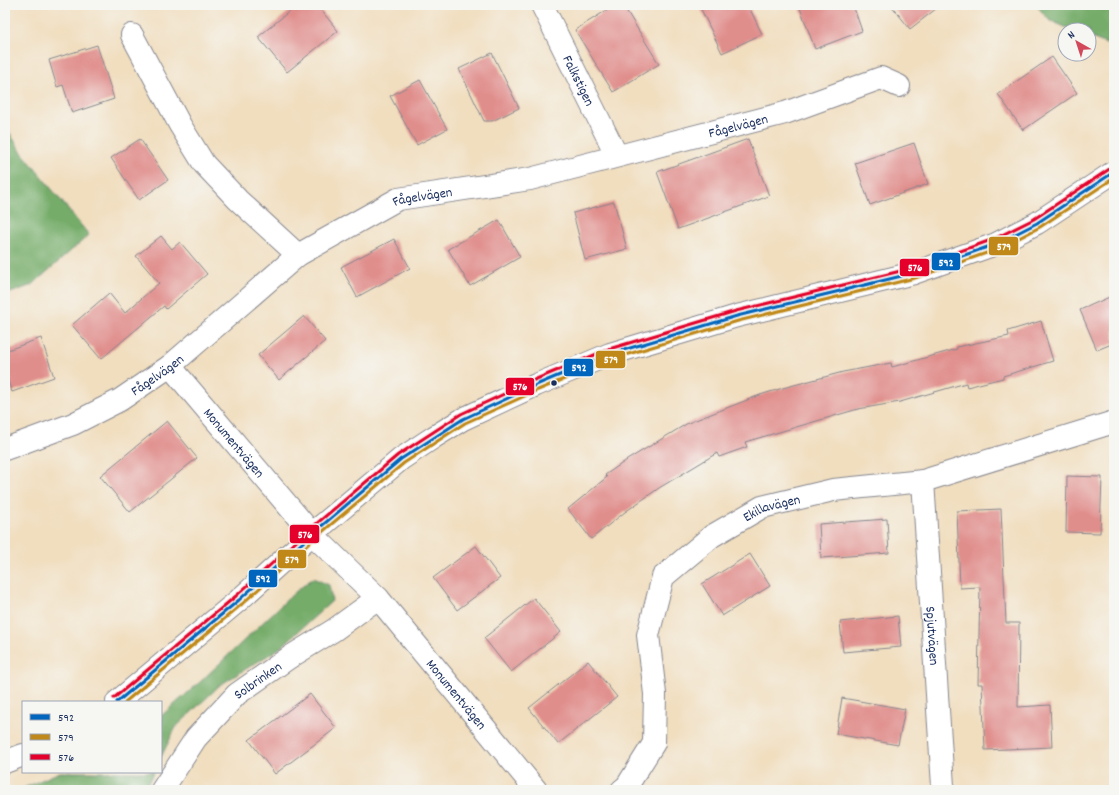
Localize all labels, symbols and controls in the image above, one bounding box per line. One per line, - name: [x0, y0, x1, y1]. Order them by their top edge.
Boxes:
- north arrow: [1057, 22, 1097, 62]
- text: N: [1065, 28, 1080, 44]
- street label: Falkstigen: [557, 52, 599, 110]
- street label: Fågelvägen: [707, 110, 770, 144]
- street label: Fågelvägen: [389, 183, 454, 212]
- line badge: 579: [988, 236, 1019, 256]
- text: 579: [997, 240, 1011, 256]
- line badge: 592: [931, 252, 961, 271]
- text: 592: [939, 256, 954, 272]
- line badge: 576: [899, 258, 930, 277]
- text: 576: [908, 261, 923, 277]
- street label: Fågelvägen: [128, 350, 189, 402]
- line badge: 579: [595, 350, 626, 369]
- text: 579: [604, 353, 618, 369]
- line badge: 592: [563, 358, 594, 377]
- text: 592: [572, 361, 587, 377]
- line badge: 576: [505, 377, 535, 396]
- unlabelled marker: [549, 378, 559, 388]
- text: 576: [513, 380, 528, 396]
- street label: Monumentvägen: [198, 404, 268, 483]
- street label: Ekillavägen: [740, 490, 802, 528]
- line badge: 576: [289, 524, 320, 544]
- text: 576: [298, 528, 313, 544]
- line badge: 579: [277, 549, 307, 569]
- text: 579: [285, 553, 299, 569]
- line badge: 592: [248, 569, 278, 588]
- text: 592: [256, 572, 271, 588]
- street label: Spjutvägen: [919, 606, 943, 666]
- street label: Monumentvägen: [420, 656, 490, 735]
- street label: Solbrinken: [230, 658, 286, 705]
- legend: [22, 701, 162, 773]
- text: 592: [58, 710, 74, 727]
- text: 579: [58, 730, 74, 747]
- text: 576: [58, 750, 74, 767]

